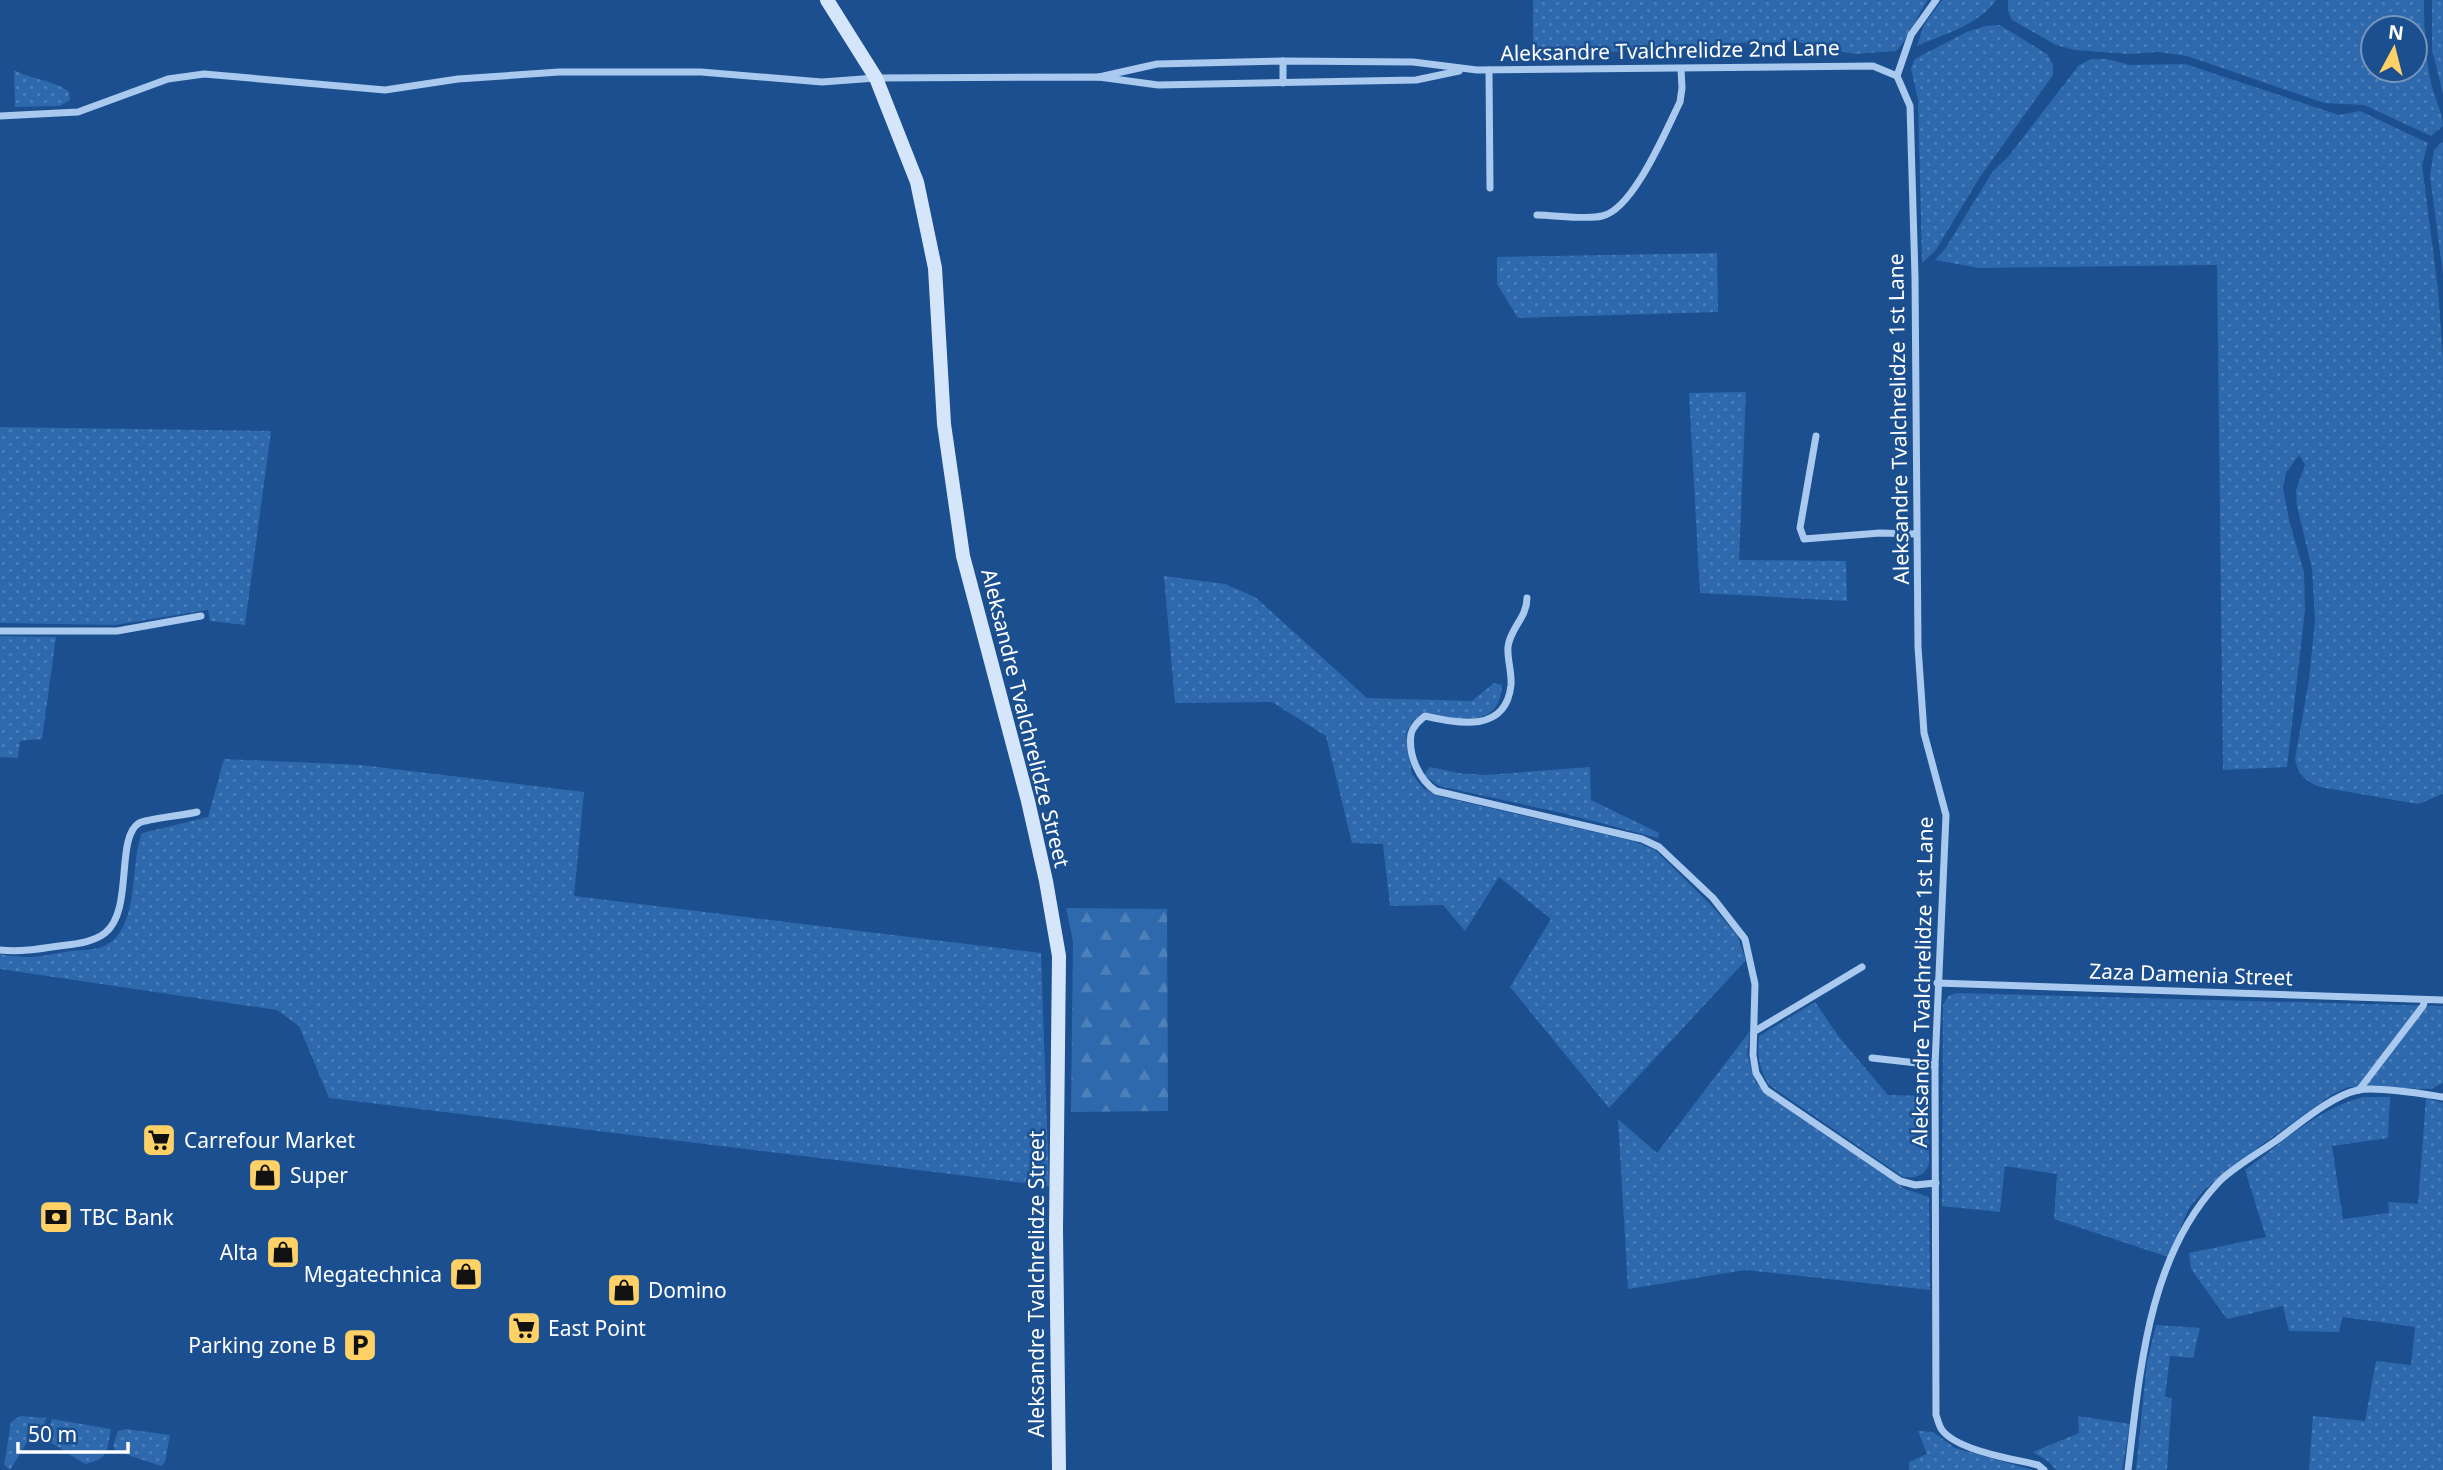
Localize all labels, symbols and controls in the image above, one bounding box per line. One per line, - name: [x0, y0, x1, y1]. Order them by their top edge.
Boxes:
- north arrow: [2359, 14, 2429, 84]
- text: N: [2387, 18, 2405, 46]
- street label: Aleksandre Tvalchrelidze 2nd Lane: [1500, 33, 1840, 67]
- street label: Aleksandre Tvalchrelidze 1st Lane: [1881, 253, 1915, 585]
- street label: Aleksandre Tvalchrelidze Street: [975, 566, 1077, 871]
- street label: Aleksandre Tvalchrelidze 1st Lane: [1905, 816, 1939, 1148]
- street label: Zaza Damenia Street: [2089, 956, 2294, 992]
- supermarket icon: Carrefour Market: [140, 1121, 178, 1159]
- place label: Carrefour Market: [184, 1126, 355, 1154]
- street label: Aleksandre Tvalchrelidze Street: [1022, 1130, 1050, 1438]
- shop icon: Super: [246, 1156, 284, 1194]
- place label: Super: [290, 1161, 348, 1189]
- bank icon: TBC Bank: [37, 1198, 75, 1236]
- place label: TBC Bank: [80, 1203, 174, 1231]
- shop icon: Alta: [264, 1233, 302, 1271]
- place label: Alta: [220, 1238, 258, 1266]
- shop icon: Megatechnica: [447, 1255, 485, 1293]
- place label: Megatechnica: [304, 1260, 442, 1288]
- shop icon: Domino: [605, 1271, 643, 1309]
- place label: Domino: [648, 1276, 727, 1304]
- supermarket icon: East Point: [505, 1309, 543, 1347]
- place label: East Point: [548, 1314, 646, 1342]
- parking icon: Parking zone B: [341, 1326, 379, 1364]
- place label: Parking zone B: [188, 1331, 336, 1359]
- scale bar: [18, 1410, 128, 1454]
- text: 50 m: [28, 1420, 77, 1448]

